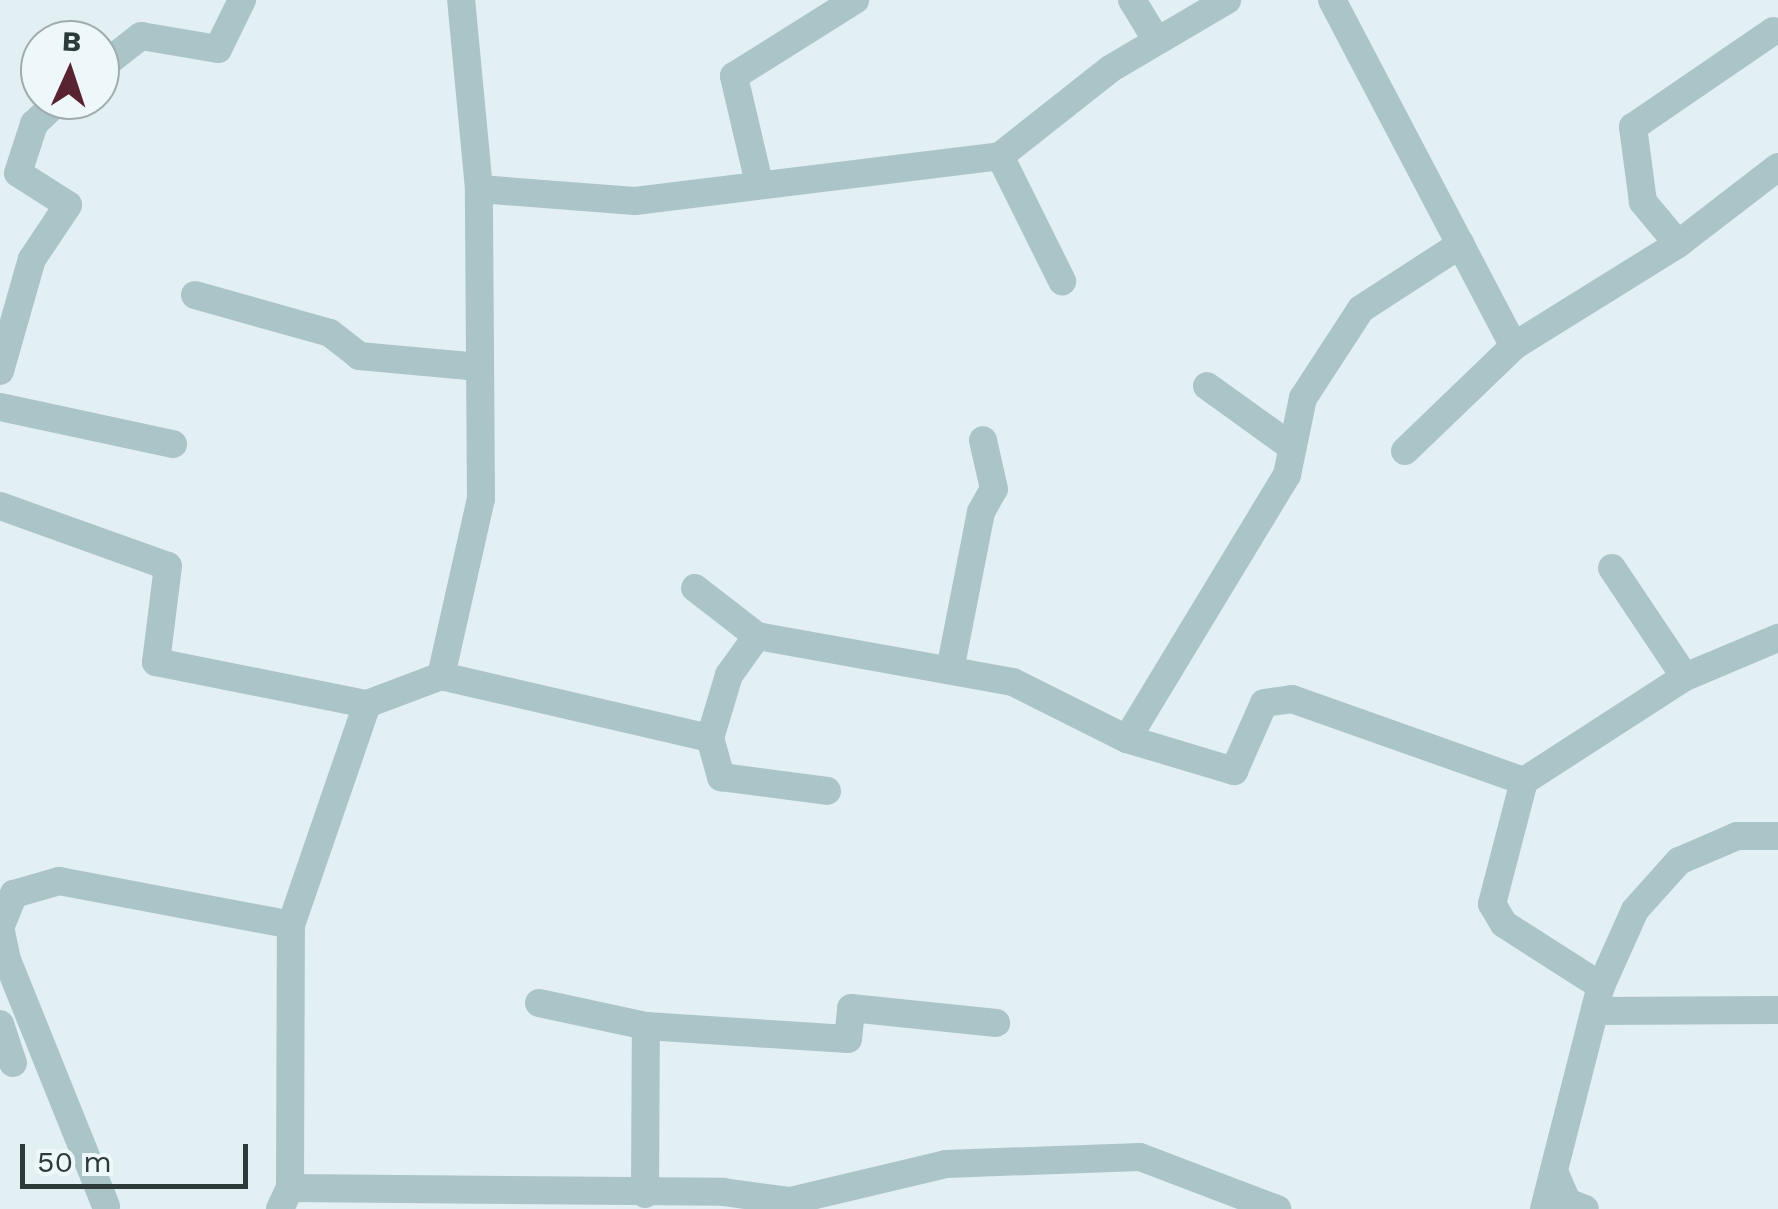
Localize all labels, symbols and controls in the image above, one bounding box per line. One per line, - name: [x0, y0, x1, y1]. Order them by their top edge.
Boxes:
- north arrow: [20, 20, 120, 120]
- text: B: [61, 25, 82, 59]
- scale bar: [25, 1124, 252, 1186]
- text: 50 m: [37, 1144, 112, 1179]

